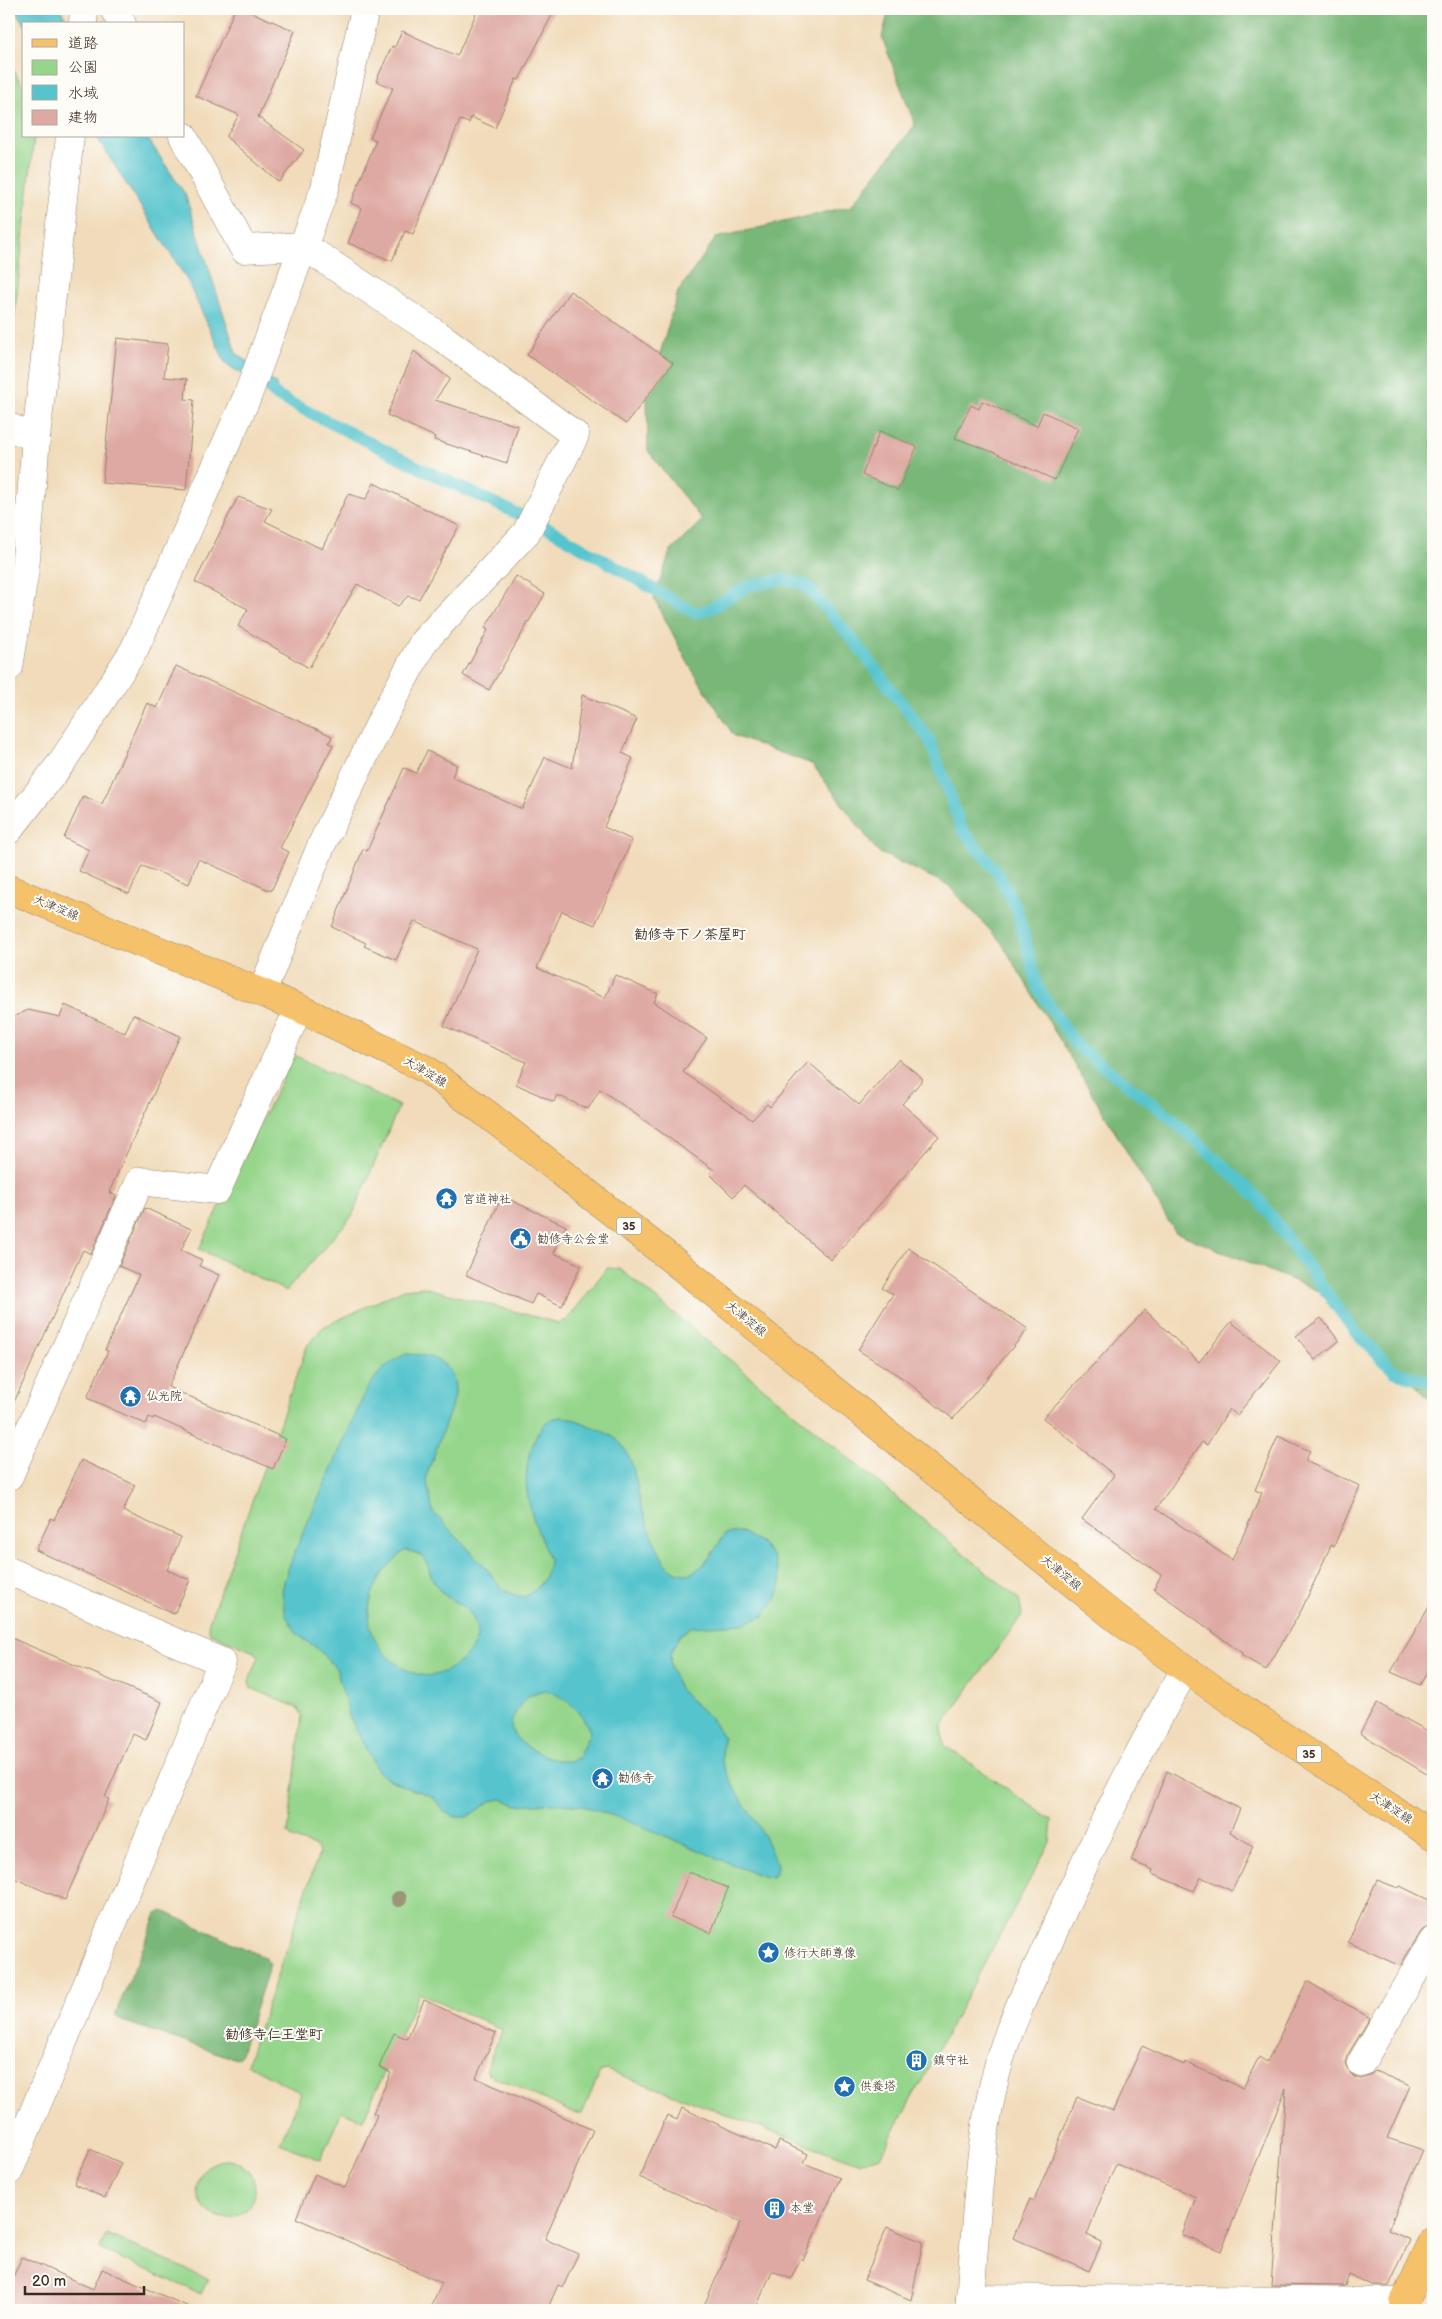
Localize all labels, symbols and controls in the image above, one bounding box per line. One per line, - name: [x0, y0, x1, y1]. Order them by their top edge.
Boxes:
- legend: [22, 22, 185, 138]
- text: 道路: [68, 34, 98, 53]
- text: 公園: [68, 58, 98, 77]
- text: 水域: [68, 84, 98, 103]
- text: 建物: [68, 108, 98, 127]
- street label: 大津淀線: [31, 892, 81, 924]
- district label: 勧修寺下ノ茶屋町: [634, 926, 746, 943]
- street label: 大津淀線: [401, 1053, 449, 1091]
- temple icon: 宮道神社: [435, 1187, 459, 1211]
- place label: 宮道神社: [463, 1192, 511, 1207]
- road number: 35: [616, 1218, 642, 1234]
- public building icon: 勧修寺公会堂: [509, 1227, 533, 1251]
- place label: 勧修寺公会堂: [537, 1232, 609, 1247]
- street label: 大津淀線: [723, 1298, 769, 1340]
- temple icon: 仏光院: [118, 1384, 142, 1408]
- place label: 仏光院: [146, 1389, 182, 1404]
- street label: 大津淀線: [1038, 1552, 1084, 1594]
- road number: 35: [1296, 1746, 1322, 1762]
- temple icon: 勧修寺: [590, 1766, 614, 1790]
- place label: 勧修寺: [618, 1771, 654, 1786]
- street label: 大津淀線: [1367, 1789, 1415, 1827]
- place icon: 修行大師尊像: [756, 1941, 780, 1965]
- place label: 修行大師尊像: [784, 1946, 856, 1961]
- district label: 勧修寺仁王堂町: [225, 2026, 323, 2043]
- building icon: 鎮守社: [905, 2048, 929, 2072]
- place label: 鎮守社: [933, 2053, 969, 2068]
- place icon: 供養塔: [832, 2074, 856, 2098]
- place label: 供養塔: [860, 2079, 896, 2094]
- building icon: 本堂: [762, 2196, 786, 2220]
- place label: 本堂: [790, 2201, 814, 2216]
- scale bar: [25, 2264, 144, 2296]
- text: 20 m: [32, 2272, 66, 2291]

